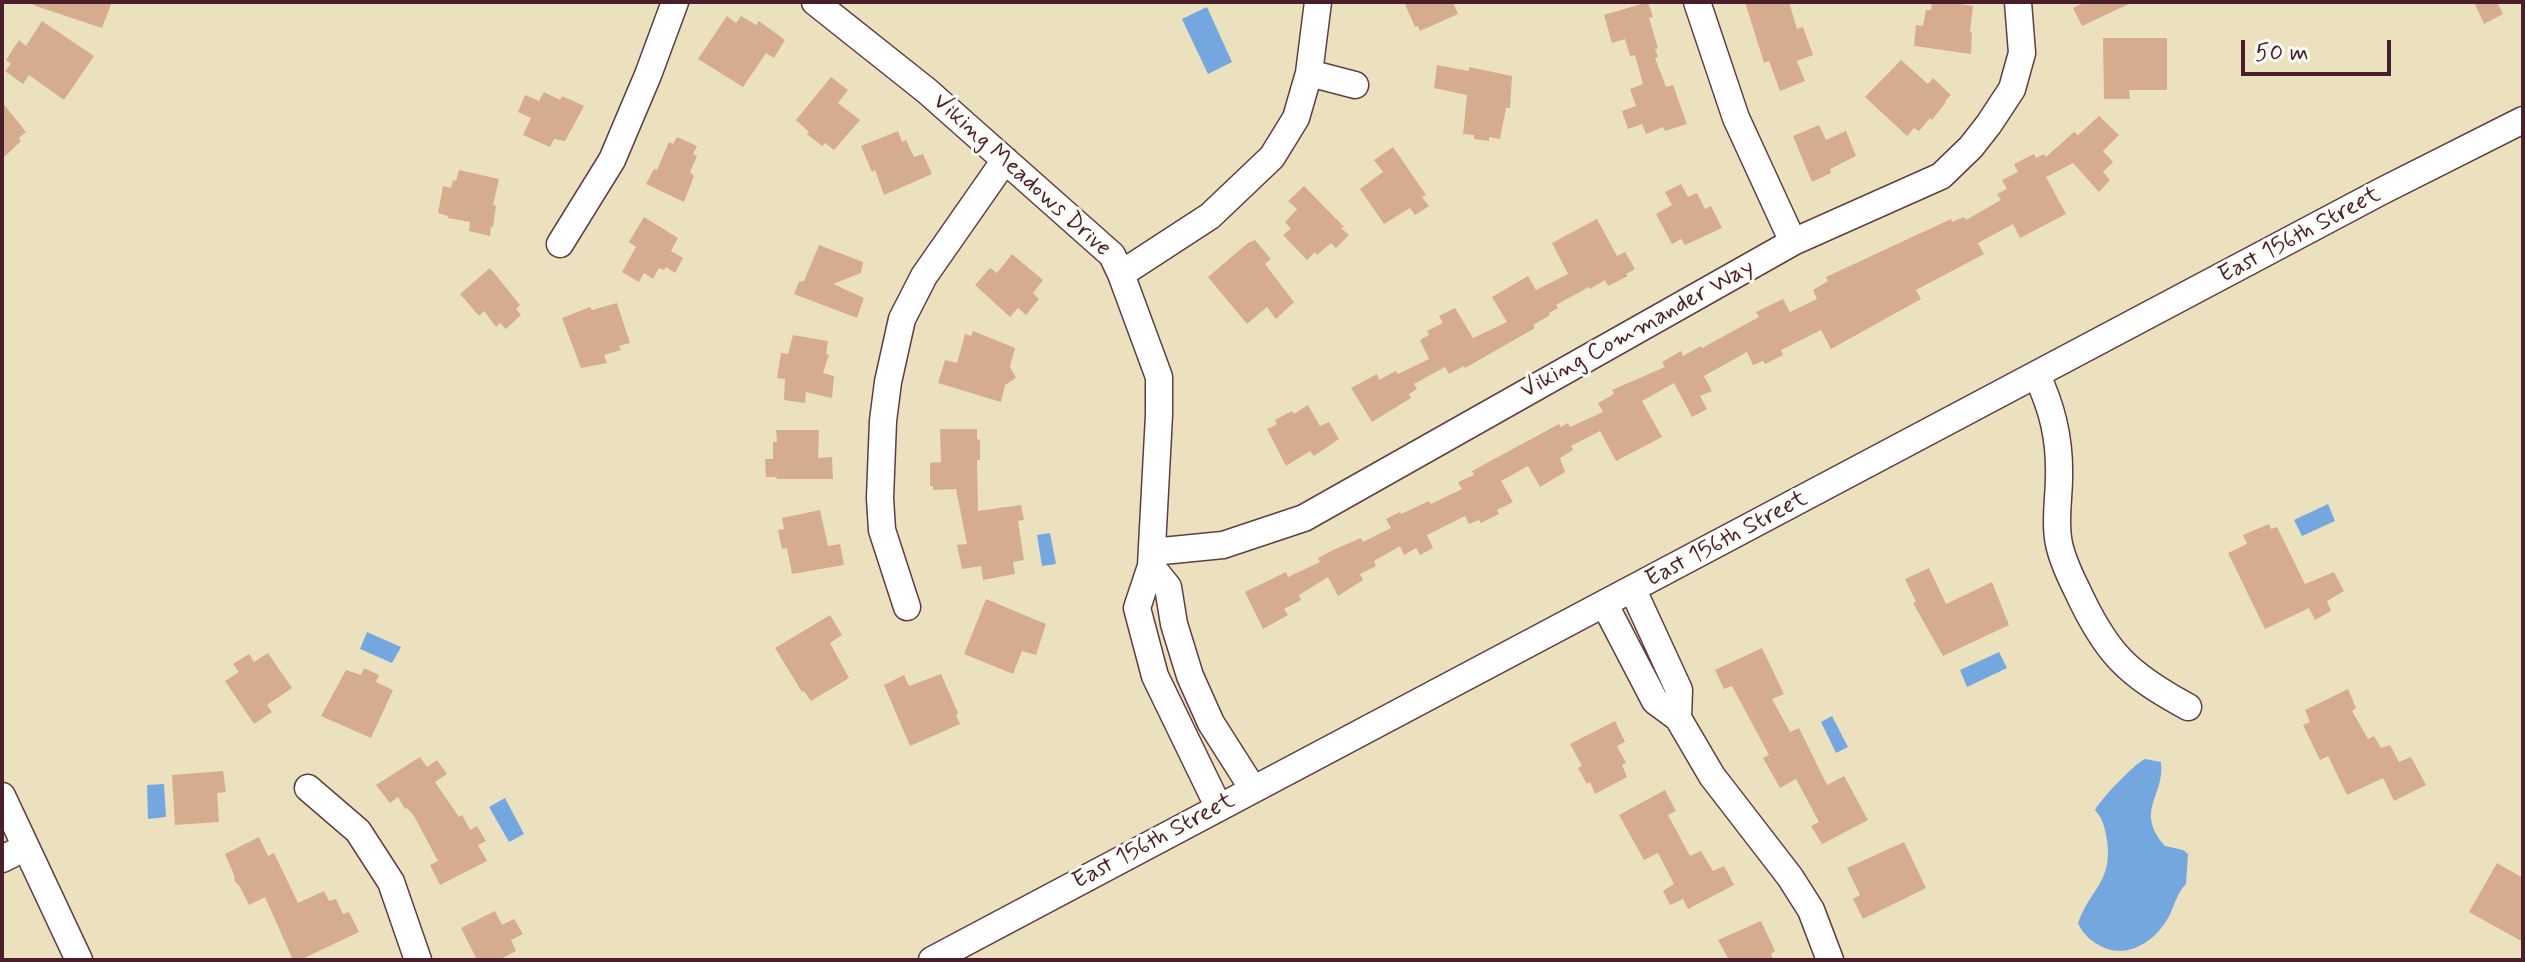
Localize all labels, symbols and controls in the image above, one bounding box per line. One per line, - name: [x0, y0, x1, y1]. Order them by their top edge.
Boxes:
- scale bar: [2245, 24, 2395, 74]
- text: 50 m: [2255, 38, 2309, 69]
- street label: Viking Meadows Drive: [926, 88, 1116, 264]
- street label: East 156th Street: [2214, 181, 2386, 291]
- street label: Viking Commander Way: [1516, 254, 1760, 406]
- street label: East 156th Street: [1641, 485, 1813, 595]
- street label: East 156th Street: [1068, 787, 1240, 897]

